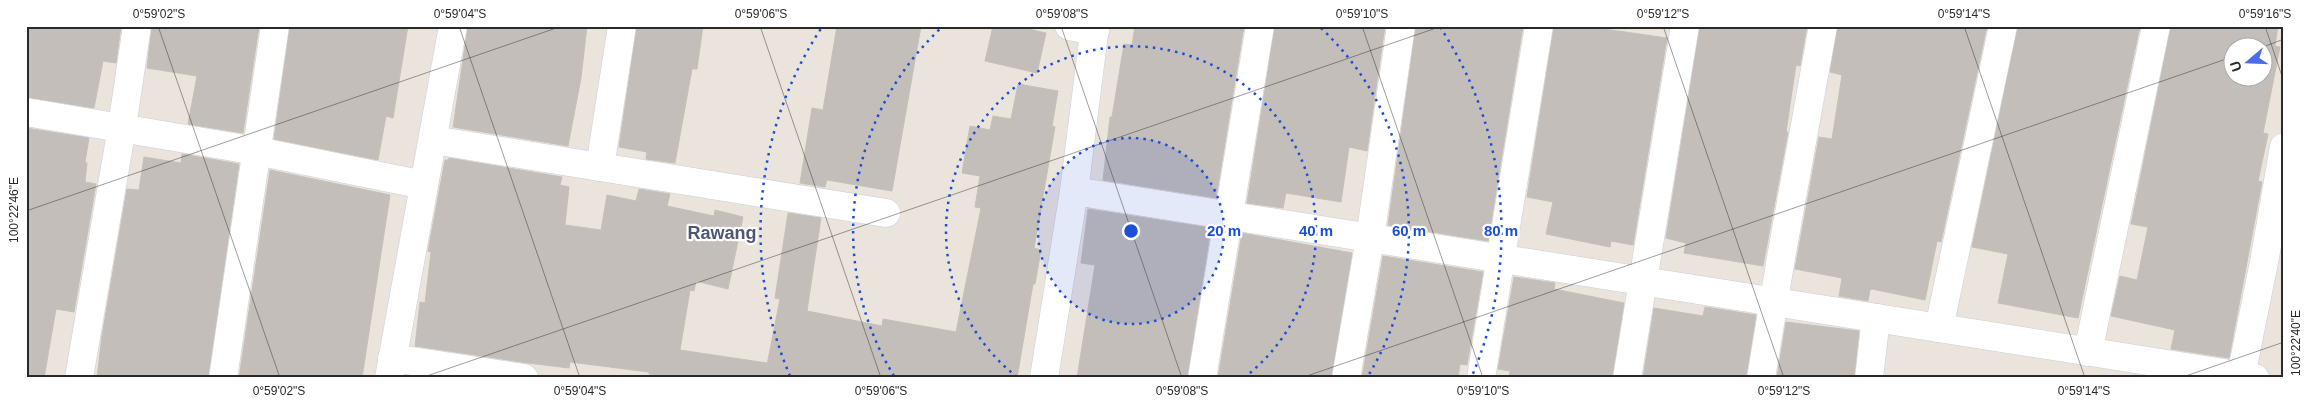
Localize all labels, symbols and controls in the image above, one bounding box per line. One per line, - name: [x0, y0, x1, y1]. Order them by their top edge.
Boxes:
- text: 0°59'02"S: [133, 7, 185, 21]
- text: 0°59'04"S: [434, 7, 486, 21]
- text: 0°59'06"S: [735, 7, 787, 21]
- text: 0°59'08"S: [1036, 7, 1088, 21]
- text: 0°59'10"S: [1336, 7, 1388, 21]
- text: 0°59'12"S: [1637, 7, 1689, 21]
- text: 0°59'14"S: [1938, 7, 1990, 21]
- text: 0°59'16"S: [2239, 7, 2291, 21]
- north arrow: [2222, 38, 2272, 88]
- text: U: [2226, 59, 2245, 74]
- text: 100°22'46"E: [7, 177, 21, 243]
- centre of rings: [1122, 222, 1140, 240]
- text: 20 m: [1207, 222, 1241, 239]
- text: 40 m: [1299, 222, 1333, 239]
- text: 60 m: [1392, 222, 1426, 239]
- text: 80 m: [1484, 222, 1518, 239]
- district label: Rawang: [687, 223, 757, 243]
- text: 100°22'40"E: [2289, 310, 2303, 376]
- text: 0°59'02"S: [253, 384, 305, 398]
- text: 0°59'04"S: [554, 384, 606, 398]
- text: 0°59'06"S: [855, 384, 907, 398]
- text: 0°59'08"S: [1156, 384, 1208, 398]
- text: 0°59'10"S: [1457, 384, 1509, 398]
- text: 0°59'12"S: [1758, 384, 1810, 398]
- text: 0°59'14"S: [2058, 384, 2110, 398]

